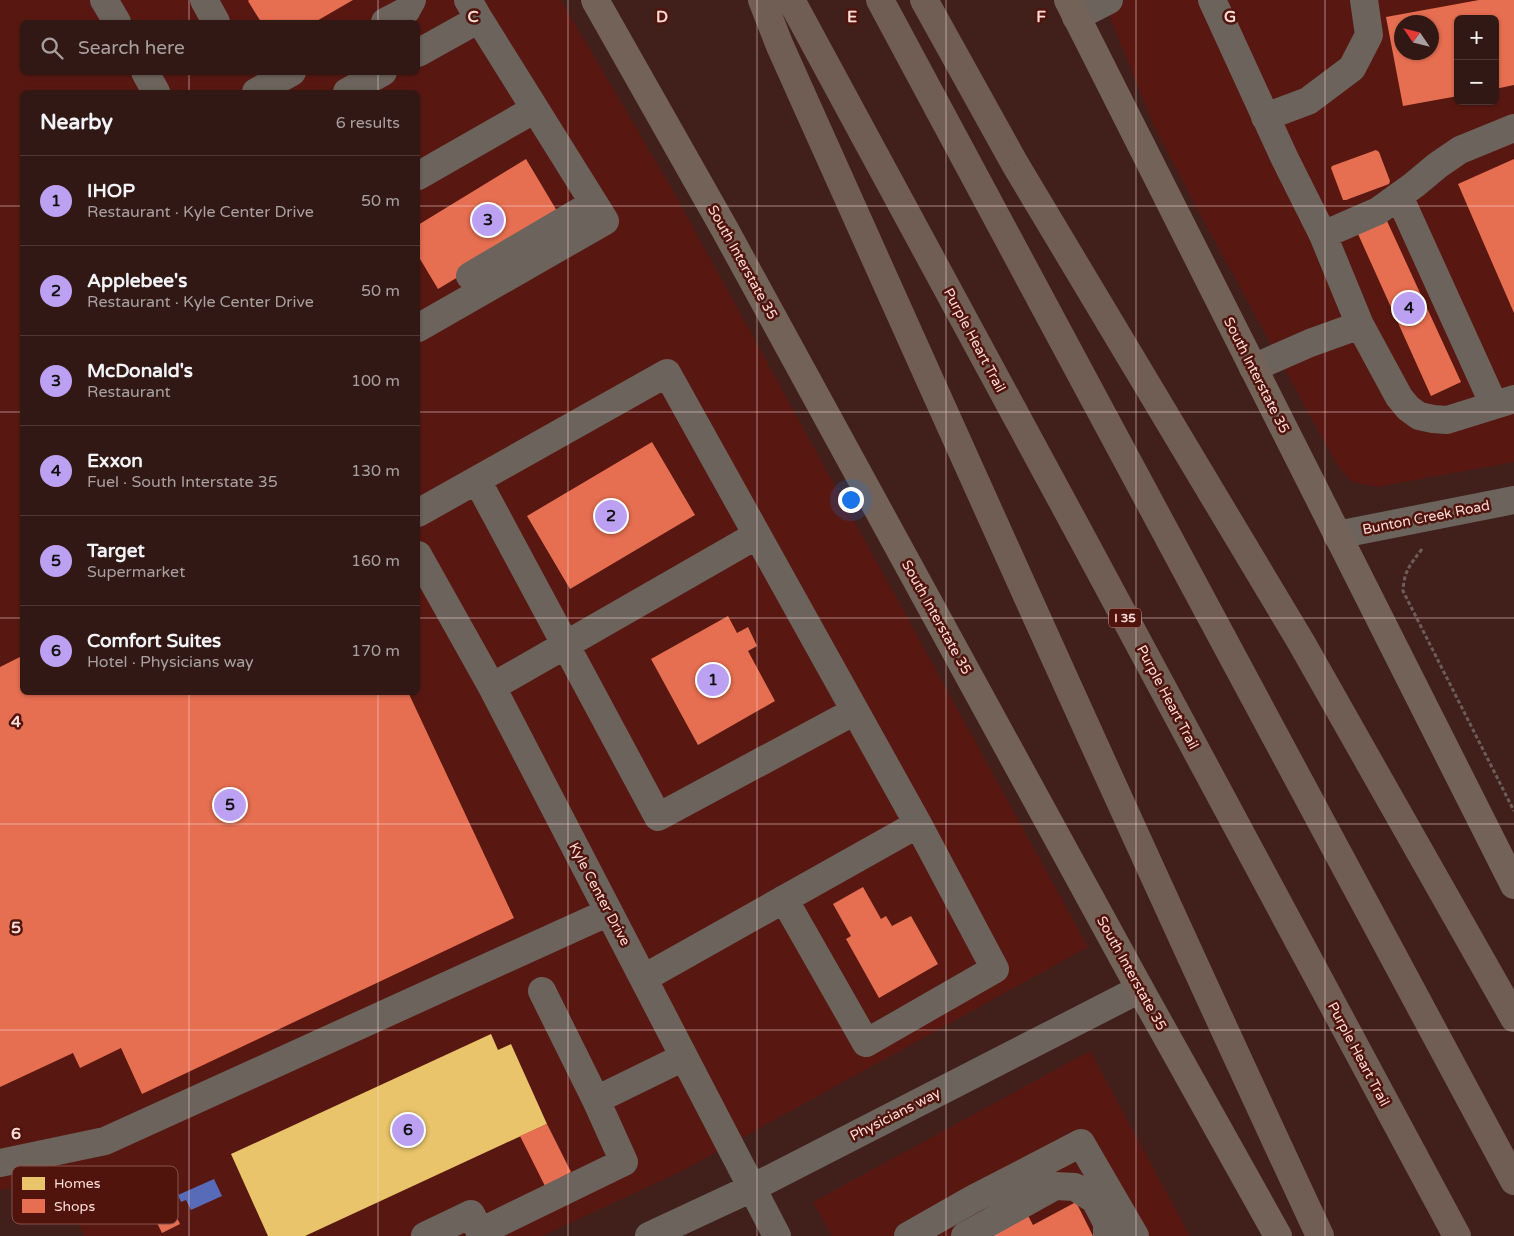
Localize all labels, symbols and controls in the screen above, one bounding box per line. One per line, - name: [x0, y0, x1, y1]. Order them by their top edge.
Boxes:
- text: C: [467, 7, 479, 27]
- text: D: [656, 7, 668, 27]
- text: E: [847, 7, 857, 27]
- text: F: [1036, 7, 1046, 27]
- text: G: [1224, 7, 1236, 27]
- north arrow: [1394, 15, 1439, 60]
- map controls: [1454, 15, 1499, 105]
- button: +: [1454, 15, 1499, 60]
- search box: [20, 20, 420, 75]
- icon: search: [38, 34, 66, 62]
- text: Search here: [78, 37, 185, 59]
- button: −: [1454, 60, 1499, 105]
- text: Nearby: [40, 110, 113, 135]
- text: 6 results: [336, 113, 400, 133]
- text: IHOP: [87, 180, 135, 202]
- text: 1: [51, 191, 61, 211]
- text: 50 m: [361, 191, 400, 211]
- pin: 3: [472, 201, 504, 239]
- text: Restaurant · Kyle Center Drive: [87, 202, 314, 222]
- street label: South Interstate 35: [704, 202, 781, 322]
- text: Applebee's: [87, 270, 187, 292]
- text: 2: [51, 281, 61, 301]
- text: 50 m: [361, 281, 400, 301]
- street label: Purple Heart Trail: [940, 285, 1009, 395]
- pin: 4: [1393, 289, 1425, 327]
- text: Restaurant · Kyle Center Drive: [87, 292, 314, 312]
- street label: South Interstate 35: [1220, 314, 1293, 436]
- text: McDonald's: [87, 360, 193, 382]
- text: 3: [51, 371, 61, 391]
- text: 100 m: [351, 371, 400, 391]
- text: Restaurant: [87, 382, 171, 402]
- text: Exxon: [87, 450, 143, 472]
- text: 4: [51, 461, 61, 481]
- text: 130 m: [351, 461, 400, 481]
- text: Fuel · South Interstate 35: [87, 472, 278, 492]
- your location: [838, 487, 864, 513]
- pin: 2: [595, 497, 627, 535]
- street label: Bunton Creek Road: [1361, 497, 1491, 538]
- text: Target: [87, 540, 145, 562]
- text: 5: [51, 551, 61, 571]
- text: 160 m: [351, 551, 400, 571]
- street label: South Interstate 35: [898, 557, 975, 677]
- text: Supermarket: [87, 562, 185, 582]
- road number: I 35: [1109, 608, 1141, 628]
- text: Comfort Suites: [87, 630, 221, 652]
- text: 6: [51, 641, 61, 661]
- text: 170 m: [351, 641, 400, 661]
- street label: Purple Heart Trail: [1133, 642, 1202, 752]
- text: Hotel · Physicians way: [87, 652, 254, 672]
- pin: 1: [697, 661, 729, 699]
- text: 4: [11, 712, 21, 732]
- pin: 5: [214, 786, 246, 824]
- street label: Kyle Center Drive: [565, 840, 634, 949]
- street label: South Interstate 35: [1093, 913, 1170, 1033]
- text: 5: [11, 918, 21, 938]
- street label: Purple Heart Trail: [1324, 999, 1393, 1109]
- street label: Physicians way: [847, 1084, 944, 1145]
- pin: 6: [392, 1111, 424, 1149]
- text: 6: [11, 1124, 21, 1144]
- legend: [12, 1166, 178, 1224]
- text: Homes: [54, 1175, 101, 1192]
- text: Shops: [54, 1198, 95, 1215]

